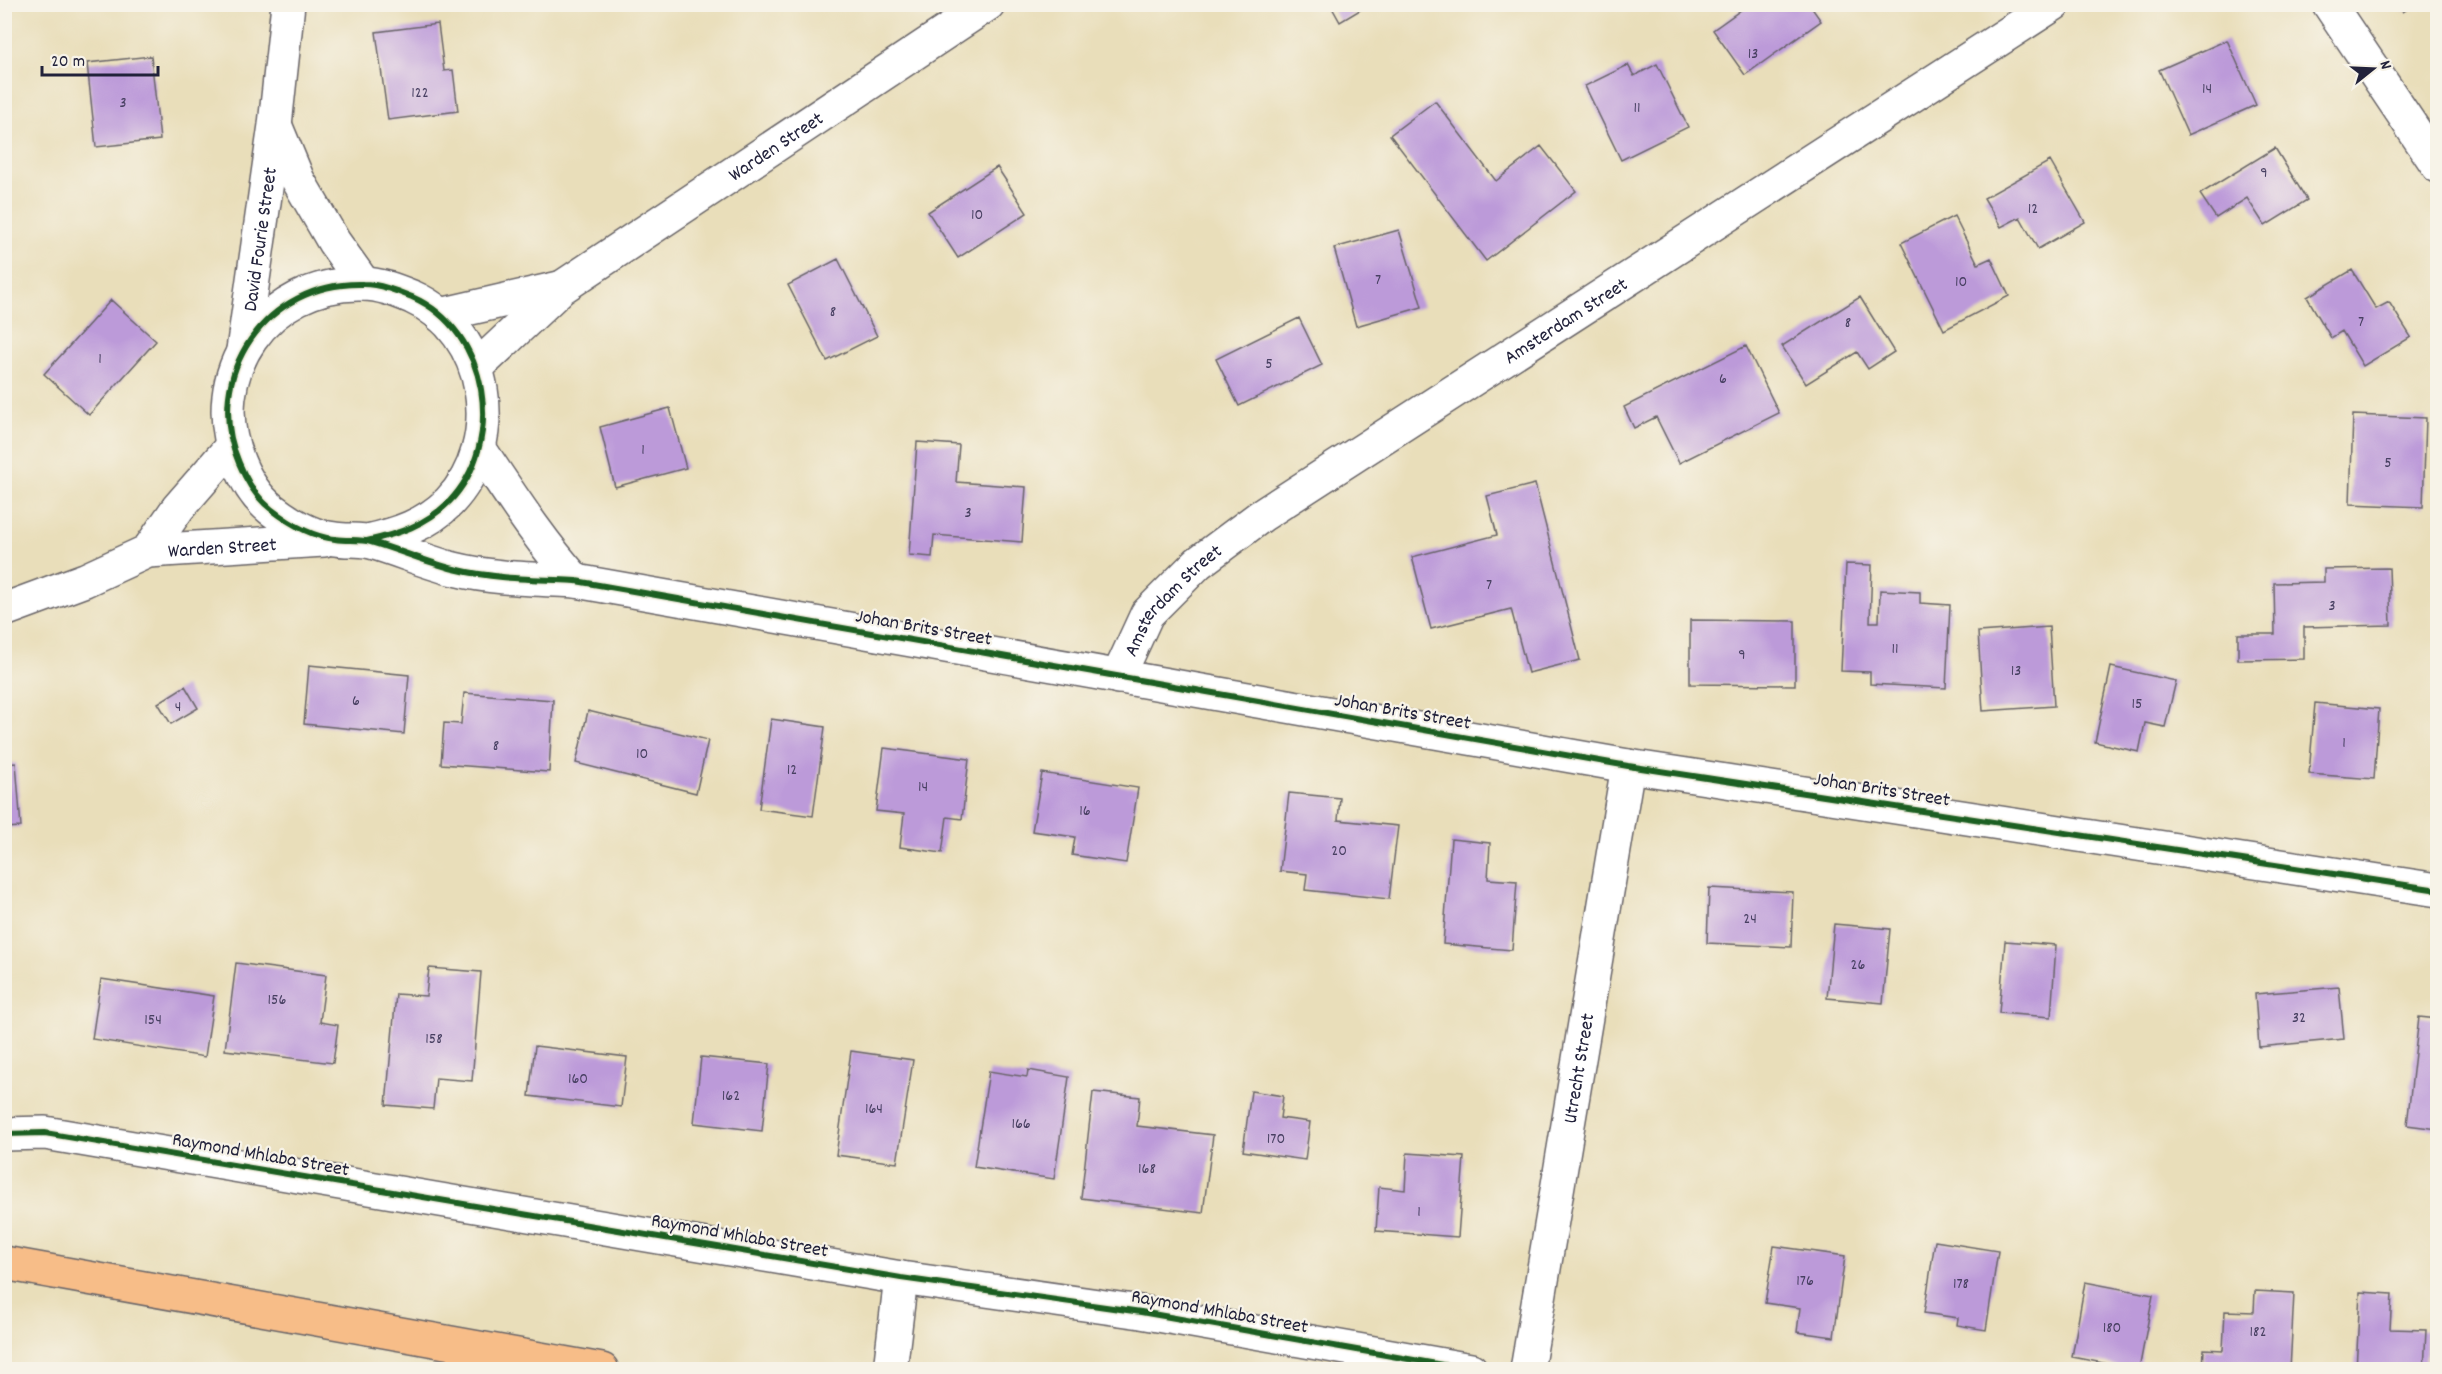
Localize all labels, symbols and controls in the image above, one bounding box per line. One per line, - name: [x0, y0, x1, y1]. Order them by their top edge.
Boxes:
- scale bar: [42, 39, 158, 77]
- north arrow: [2343, 39, 2403, 99]
- house number: 13: [1748, 43, 1758, 66]
- text: 20 m: [51, 50, 85, 75]
- text: N: [2373, 58, 2397, 73]
- house number: 14: [2202, 78, 2212, 101]
- house number: 122: [411, 82, 429, 105]
- house number: 3: [119, 92, 127, 115]
- house number: 11: [1633, 97, 1641, 120]
- street label: Warden Street: [724, 106, 830, 190]
- house number: 9: [2260, 162, 2268, 185]
- street label: David Fourie Street: [238, 166, 286, 313]
- house number: 12: [2028, 198, 2038, 221]
- house number: 10: [971, 204, 983, 227]
- house number: 7: [1375, 269, 1381, 292]
- house number: 10: [1955, 271, 1967, 294]
- street label: Amsterdam Street: [1499, 272, 1634, 373]
- house number: 8: [830, 301, 836, 324]
- house number: 7: [2358, 311, 2364, 334]
- house number: 8: [1845, 312, 1851, 335]
- house number: 1: [98, 348, 102, 371]
- house number: 5: [1265, 353, 1273, 376]
- house number: 6: [1719, 368, 1727, 391]
- house number: 1: [641, 439, 645, 462]
- house number: 5: [2384, 452, 2392, 475]
- house number: 3: [964, 502, 972, 525]
- street label: Warden Street: [167, 532, 278, 567]
- street label: Amsterdam Street: [1118, 539, 1229, 662]
- house number: 7: [1486, 574, 1492, 597]
- house number: 3: [2328, 595, 2336, 618]
- street label: Johan Brits Street: [853, 603, 994, 655]
- house number: 11: [1891, 638, 1899, 661]
- house number: 9: [1738, 644, 1746, 667]
- house number: 13: [2011, 660, 2021, 683]
- street label: Johan Brits Street: [1332, 687, 1473, 739]
- house number: 6: [352, 690, 360, 713]
- house number: 15: [2132, 693, 2142, 716]
- house number: 4: [175, 696, 181, 719]
- house number: 1: [2342, 732, 2346, 755]
- house number: 8: [493, 735, 499, 758]
- house number: 10: [636, 743, 648, 766]
- house number: 12: [787, 759, 797, 782]
- street label: Johan Brits Street: [1811, 766, 1952, 816]
- house number: 14: [918, 776, 928, 799]
- house number: 16: [1079, 800, 1091, 823]
- house number: 20: [1331, 840, 1347, 863]
- house number: 24: [1743, 908, 1757, 931]
- house number: 26: [1851, 954, 1866, 977]
- house number: 156: [268, 989, 287, 1012]
- house number: 32: [2292, 1007, 2306, 1030]
- house number: 154: [144, 1009, 162, 1032]
- street label: Utrecht Street: [1557, 1012, 1603, 1126]
- house number: 158: [425, 1028, 443, 1051]
- house number: 160: [568, 1068, 588, 1091]
- house number: 162: [722, 1085, 740, 1108]
- house number: 164: [865, 1098, 883, 1121]
- house number: 166: [1011, 1113, 1031, 1136]
- street label: Raymond Mhlaba Street: [170, 1127, 351, 1185]
- house number: 170: [1267, 1128, 1285, 1151]
- house number: 168: [1138, 1158, 1156, 1181]
- house number: 1: [1417, 1201, 1421, 1224]
- street label: Raymond Mhlaba Street: [649, 1208, 830, 1266]
- house number: 176: [1796, 1270, 1814, 1293]
- house number: 178: [1953, 1273, 1969, 1296]
- street label: Raymond Mhlaba Street: [1129, 1284, 1310, 1342]
- house number: 180: [2103, 1317, 2121, 1340]
- house number: 182: [2250, 1321, 2266, 1344]

